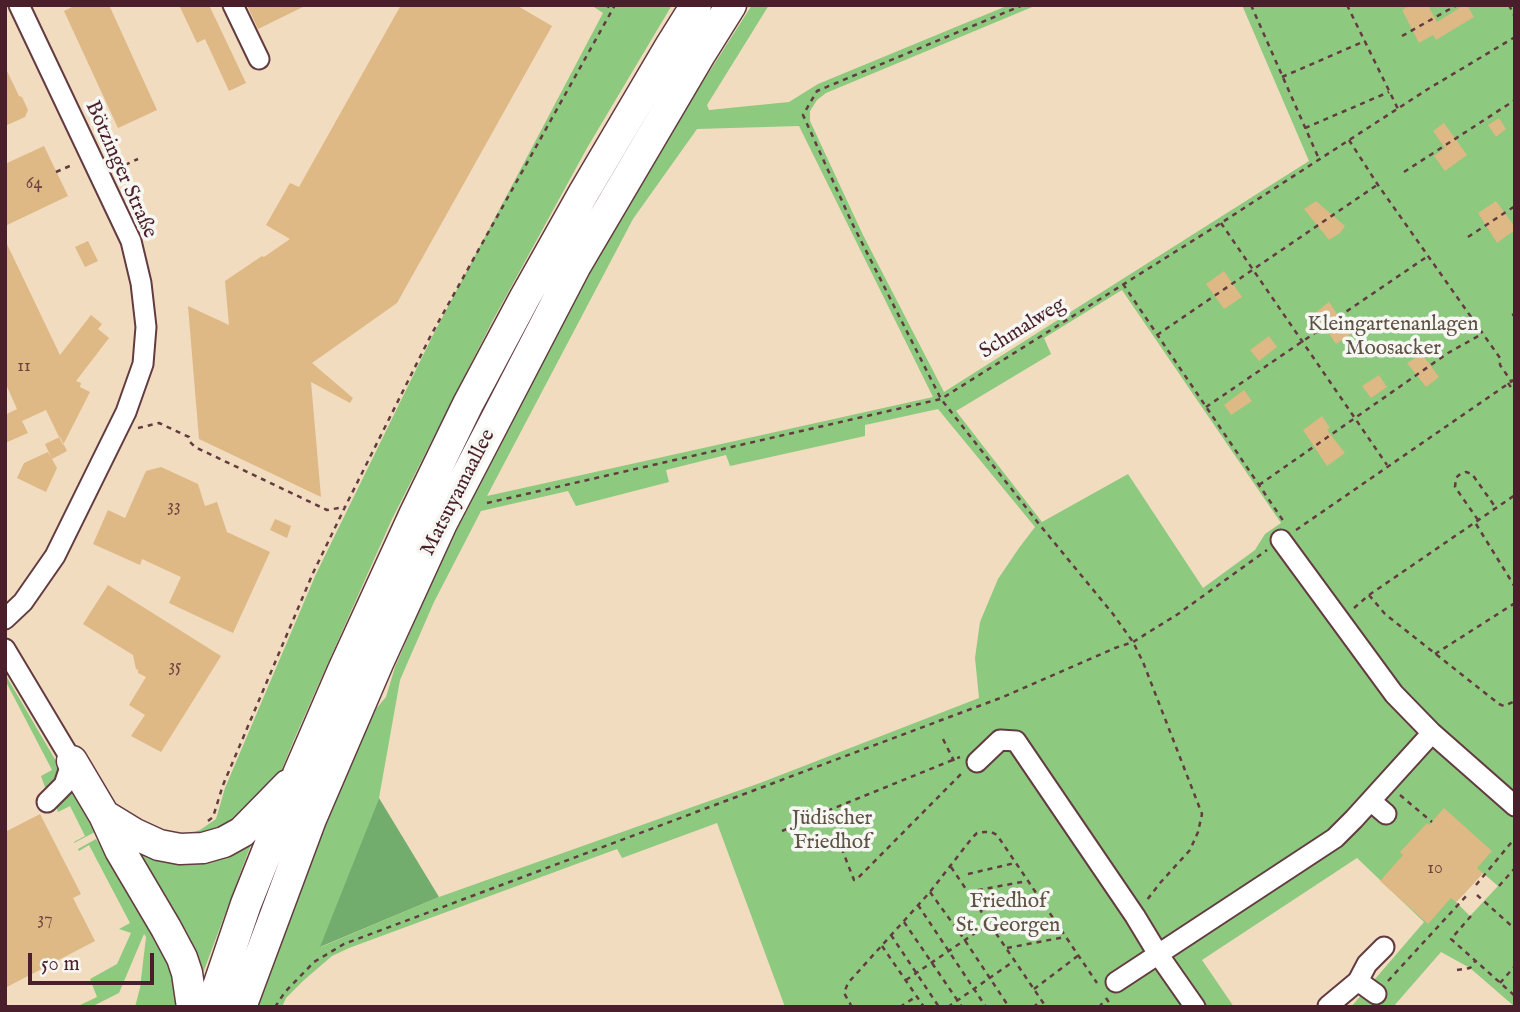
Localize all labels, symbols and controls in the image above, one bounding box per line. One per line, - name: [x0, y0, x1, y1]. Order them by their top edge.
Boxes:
- street label: Bötzinger Straße: [78, 98, 162, 242]
- house number: 64: [26, 173, 42, 195]
- street label: Schmalweg: [975, 293, 1071, 365]
- park label: Kleingartenanlagen Moosacker: [1308, 313, 1478, 363]
- house number: 11: [17, 356, 31, 378]
- street label: Matsuyamaallee: [416, 426, 502, 560]
- house number: 33: [167, 496, 181, 518]
- house number: 35: [168, 656, 182, 678]
- park label: Jüdischer Friedhof: [792, 807, 872, 857]
- house number: 10: [1427, 858, 1443, 880]
- park label: Friedhof St. Georgen: [956, 890, 1060, 940]
- house number: 37: [37, 909, 53, 931]
- scale bar: [32, 939, 158, 983]
- text: 50 m: [41, 951, 80, 978]

